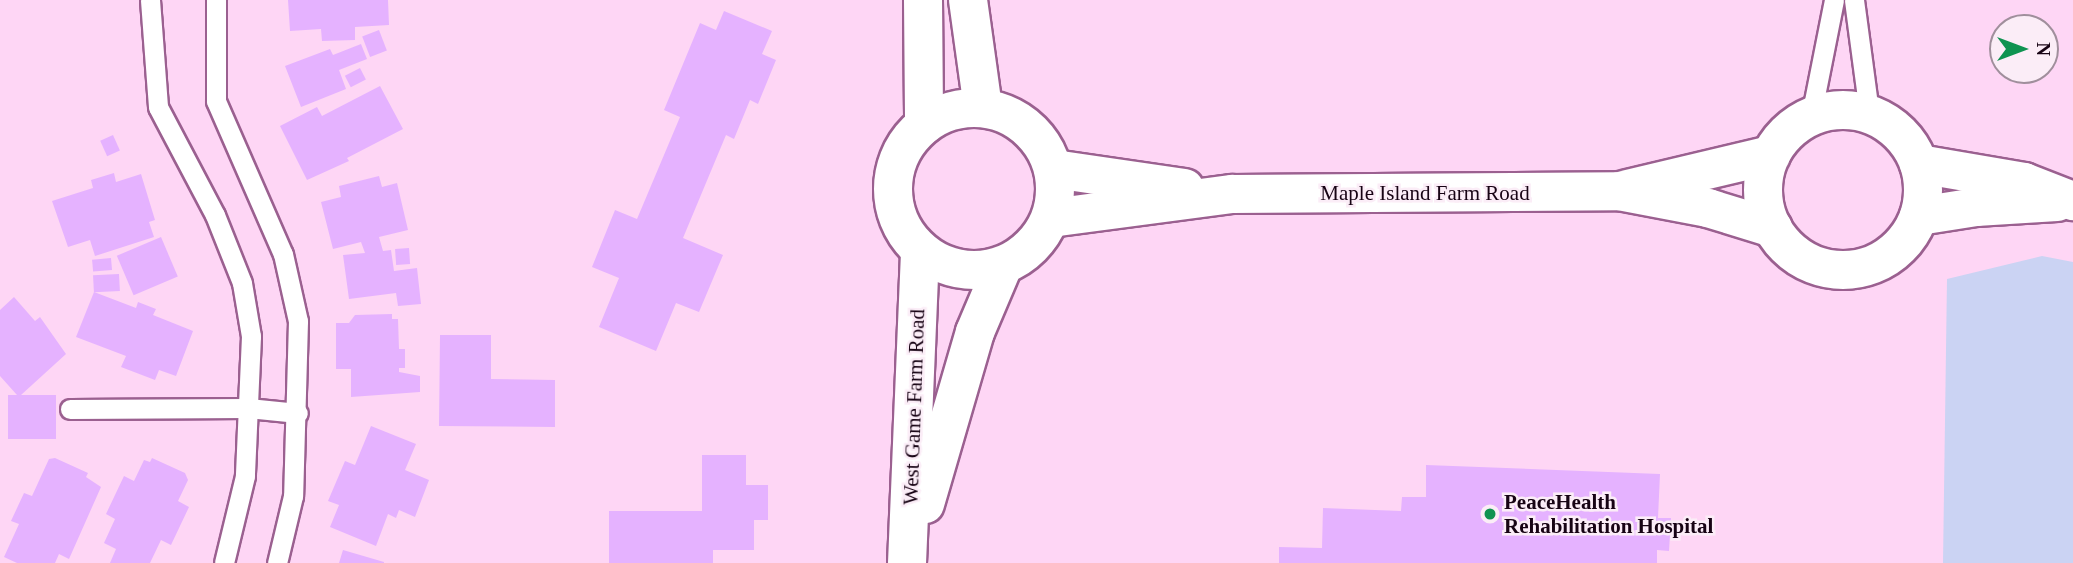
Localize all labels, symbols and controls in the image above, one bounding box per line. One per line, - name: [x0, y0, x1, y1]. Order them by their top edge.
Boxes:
- north arrow: [1989, 14, 2059, 84]
- text: N: [2033, 42, 2054, 56]
- street label: Maple Island Farm Road: [1320, 180, 1530, 206]
- street label: West Game Farm Road: [898, 309, 930, 505]
- place label: PeaceHealth Rehabilitation Hospital: [1504, 489, 1713, 539]
- marker: PeaceHealth Rehabilitation Hospital: [1482, 506, 1498, 522]

